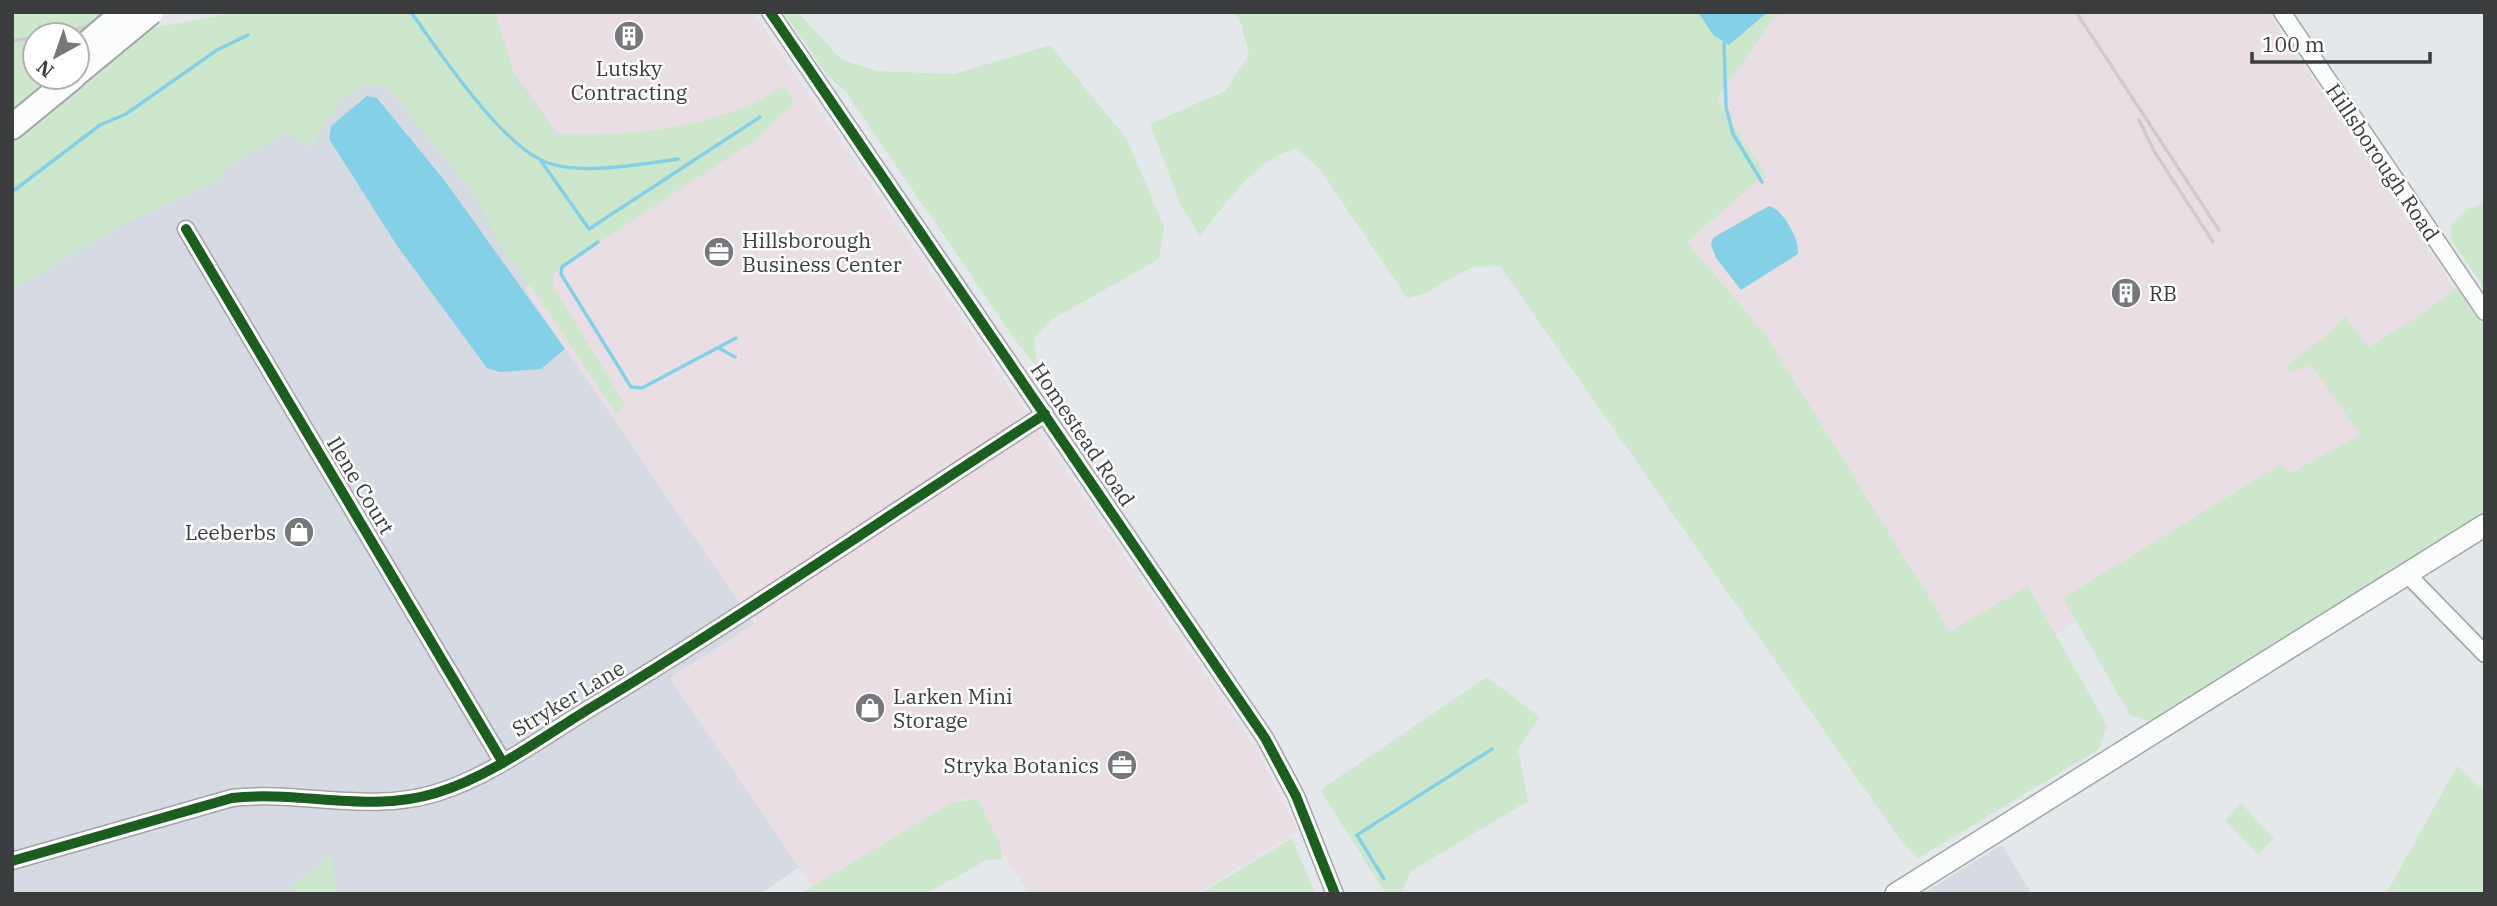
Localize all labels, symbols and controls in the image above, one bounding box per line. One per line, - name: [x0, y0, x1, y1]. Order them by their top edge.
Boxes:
- building icon: Lutsky Contracting: [612, 19, 646, 53]
- north arrow: [21, 21, 91, 91]
- scale bar: [2252, 21, 2430, 65]
- text: 100 m: [2262, 30, 2325, 58]
- place label: Lutsky Contracting: [571, 54, 688, 106]
- text: N: [32, 55, 59, 83]
- street label: Hillsborough Road: [2320, 78, 2446, 246]
- place label: Hillsborough Business Center: [742, 226, 902, 278]
- office icon: Hillsborough Business Center: [702, 235, 736, 269]
- building icon: RB: [2109, 276, 2143, 310]
- place label: RB: [2149, 279, 2177, 307]
- street label: Homestead Road: [1024, 357, 1142, 512]
- street label: Ilene Court: [321, 431, 401, 539]
- shop icon: Leeberbs: [282, 515, 316, 549]
- place label: Leeberbs: [185, 518, 276, 546]
- street label: Stryker Lane: [506, 653, 630, 743]
- place label: Larken Mini Storage: [893, 682, 1013, 734]
- shop icon: Larken Mini Storage: [853, 691, 887, 725]
- office icon: Stryka Botanics: [1105, 748, 1139, 782]
- place label: Stryka Botanics: [944, 751, 1099, 779]

